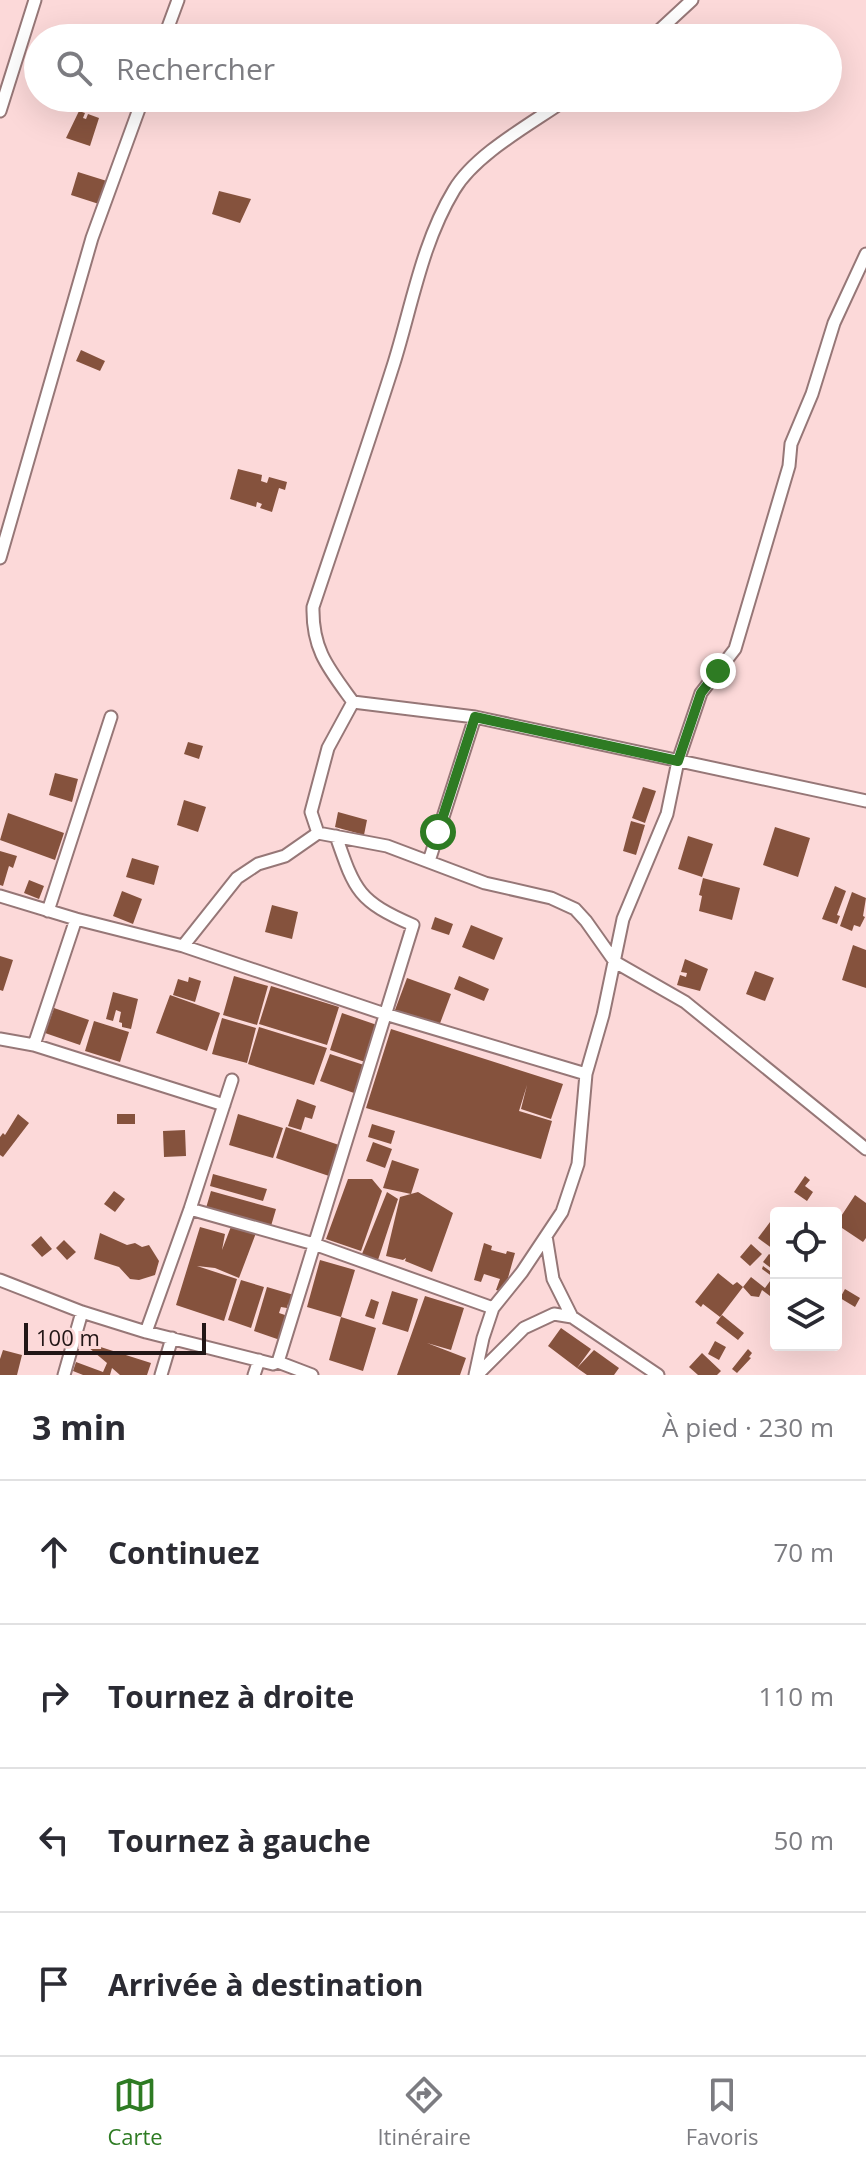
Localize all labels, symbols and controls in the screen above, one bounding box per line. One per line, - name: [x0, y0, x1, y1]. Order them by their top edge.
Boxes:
- search box: [24, 24, 842, 112]
- icon: search: [52, 46, 96, 90]
- text: Rechercher: [116, 48, 275, 89]
- route end: [700, 653, 736, 689]
- route start: [420, 814, 456, 850]
- map controls: [770, 1207, 842, 1351]
- button: locate: [770, 1207, 842, 1279]
- button: layers: [770, 1279, 842, 1351]
- scale bar: [24, 1319, 206, 1355]
- text: 100 m: [36, 1322, 100, 1352]
- text: 3 min: [32, 1404, 126, 1450]
- text: À pied · 230 m: [662, 1409, 834, 1445]
- icon: ahead: [32, 1530, 76, 1574]
- text: Continuez: [108, 1532, 259, 1573]
- text: 70 m: [773, 1534, 834, 1570]
- icon: right: [32, 1674, 76, 1718]
- text: Tournez à droite: [108, 1676, 354, 1717]
- text: 110 m: [759, 1678, 834, 1714]
- icon: left: [32, 1818, 76, 1862]
- text: Tournez à gauche: [108, 1820, 371, 1861]
- text: 50 m: [773, 1822, 834, 1858]
- icon: arrive: [32, 1962, 76, 2006]
- text: Arrivée à destination: [108, 1964, 423, 2005]
- tab: Carte: [107, 2073, 163, 2151]
- tab: Itinéraire: [377, 2073, 471, 2151]
- tab: Favoris: [686, 2073, 759, 2151]

